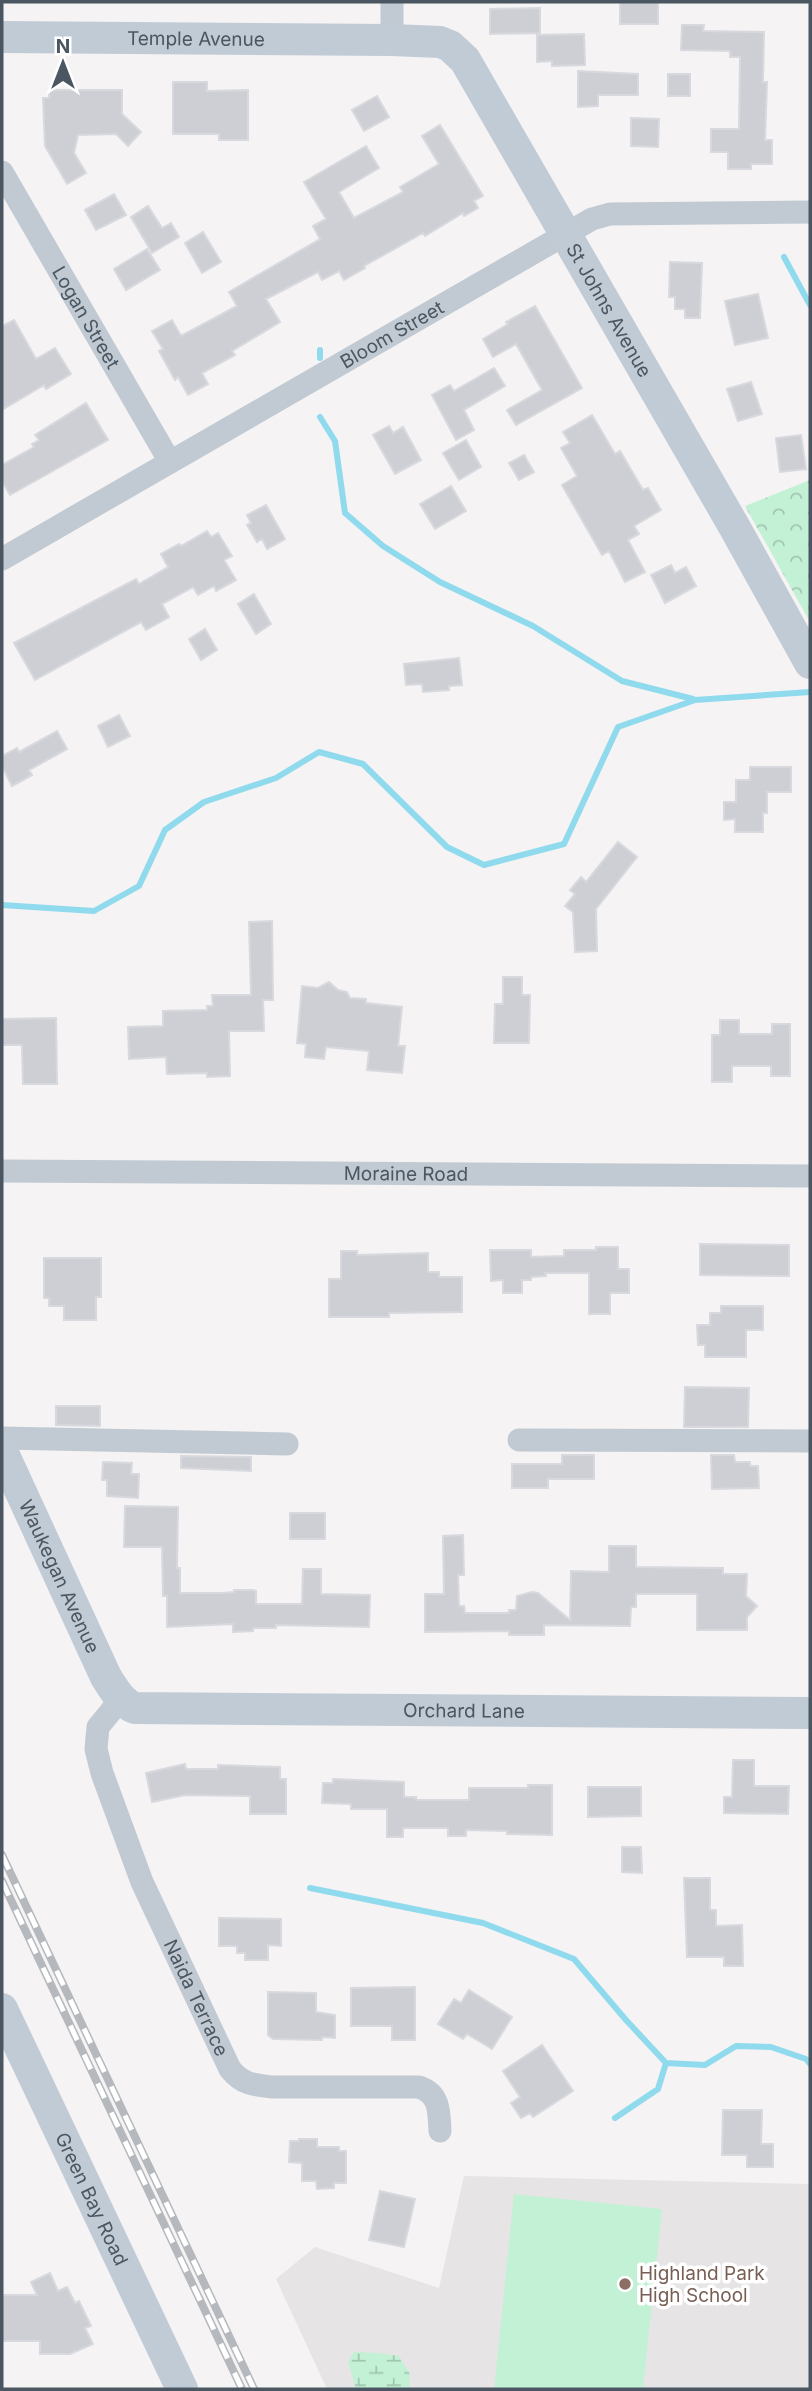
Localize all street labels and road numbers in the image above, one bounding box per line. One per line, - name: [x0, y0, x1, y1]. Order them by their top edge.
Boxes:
- street label: Temple Avenue: [127, 27, 265, 51]
- street label: St Johns Avenue: [561, 239, 656, 381]
- street label: Logan Street: [47, 262, 124, 373]
- street label: Bloom Street: [336, 296, 448, 374]
- street label: Moraine Road: [344, 1162, 468, 1186]
- street label: Waukegan Avenue: [14, 1496, 104, 1657]
- street label: Orchard Lane: [403, 1699, 525, 1723]
- street label: Naida Terrace: [159, 1936, 233, 2060]
- street label: Green Bay Road: [50, 2129, 133, 2269]

